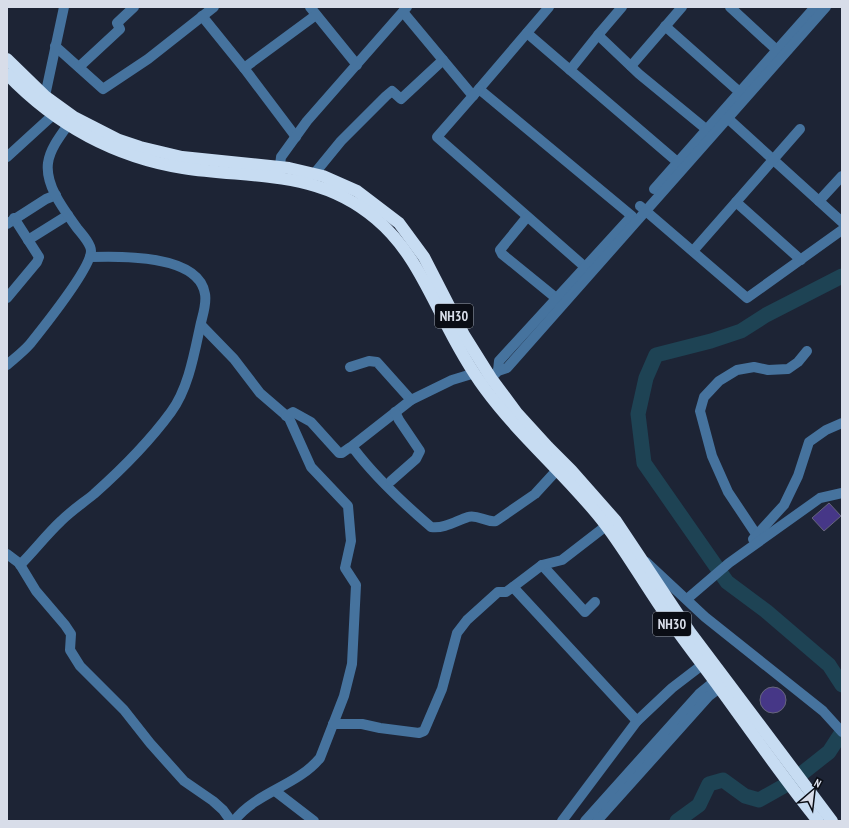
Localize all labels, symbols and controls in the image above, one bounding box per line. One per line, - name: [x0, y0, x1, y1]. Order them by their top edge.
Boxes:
- road number: NH30: [435, 304, 473, 328]
- road number: NH30: [653, 612, 691, 636]
- north arrow: [793, 772, 833, 812]
- text: N: [812, 776, 824, 791]

